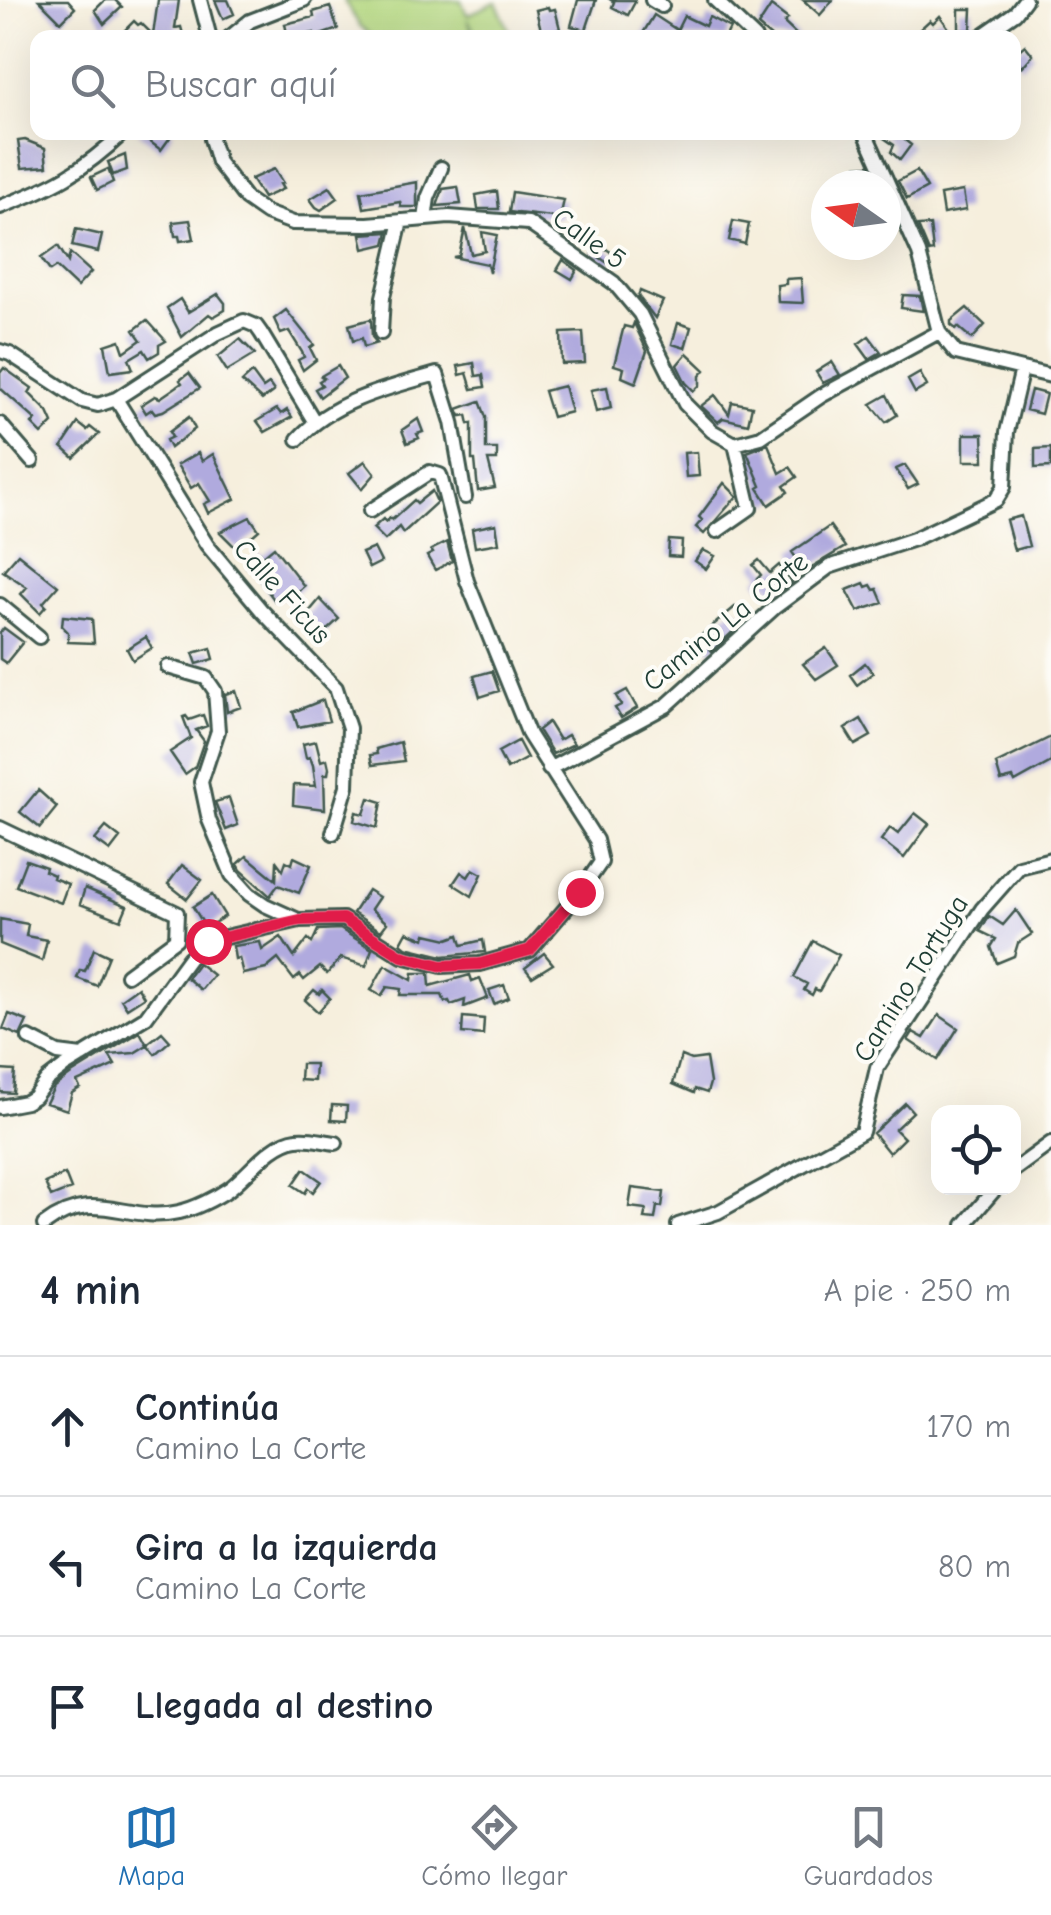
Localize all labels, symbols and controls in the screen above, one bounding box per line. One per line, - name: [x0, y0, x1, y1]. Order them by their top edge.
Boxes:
- search box: [30, 30, 1021, 140]
- icon: search: [65, 58, 120, 113]
- text: Buscar aquí: [145, 63, 337, 107]
- north arrow: [811, 170, 901, 260]
- street label: Calle 5: [547, 202, 632, 276]
- street label: Calle Ficus: [227, 533, 337, 650]
- street label: Camino La Corte: [637, 546, 814, 698]
- route end: [558, 870, 604, 916]
- street label: Camino Tortuga: [847, 889, 975, 1068]
- route start: [186, 919, 232, 965]
- map controls: [931, 1105, 1021, 1195]
- button: locate: [931, 1105, 1021, 1195]
- text: 4 min: [40, 1266, 141, 1315]
- text: A pie · 250 m: [824, 1272, 1011, 1309]
- text: Continúa: [135, 1386, 279, 1430]
- icon: ahead: [40, 1399, 95, 1454]
- text: 170 m: [927, 1408, 1011, 1445]
- text: Camino La Corte: [135, 1430, 366, 1467]
- text: Gira a la izquierda: [135, 1526, 438, 1570]
- icon: left: [40, 1539, 95, 1594]
- text: 80 m: [938, 1548, 1011, 1585]
- text: Camino La Corte: [135, 1570, 366, 1607]
- icon: arrive: [40, 1679, 95, 1734]
- text: Llegada al destino: [135, 1684, 433, 1728]
- tab: Mapa: [118, 1800, 185, 1892]
- tab: Cómo llegar: [421, 1800, 567, 1892]
- tab: Guardados: [803, 1800, 933, 1892]

